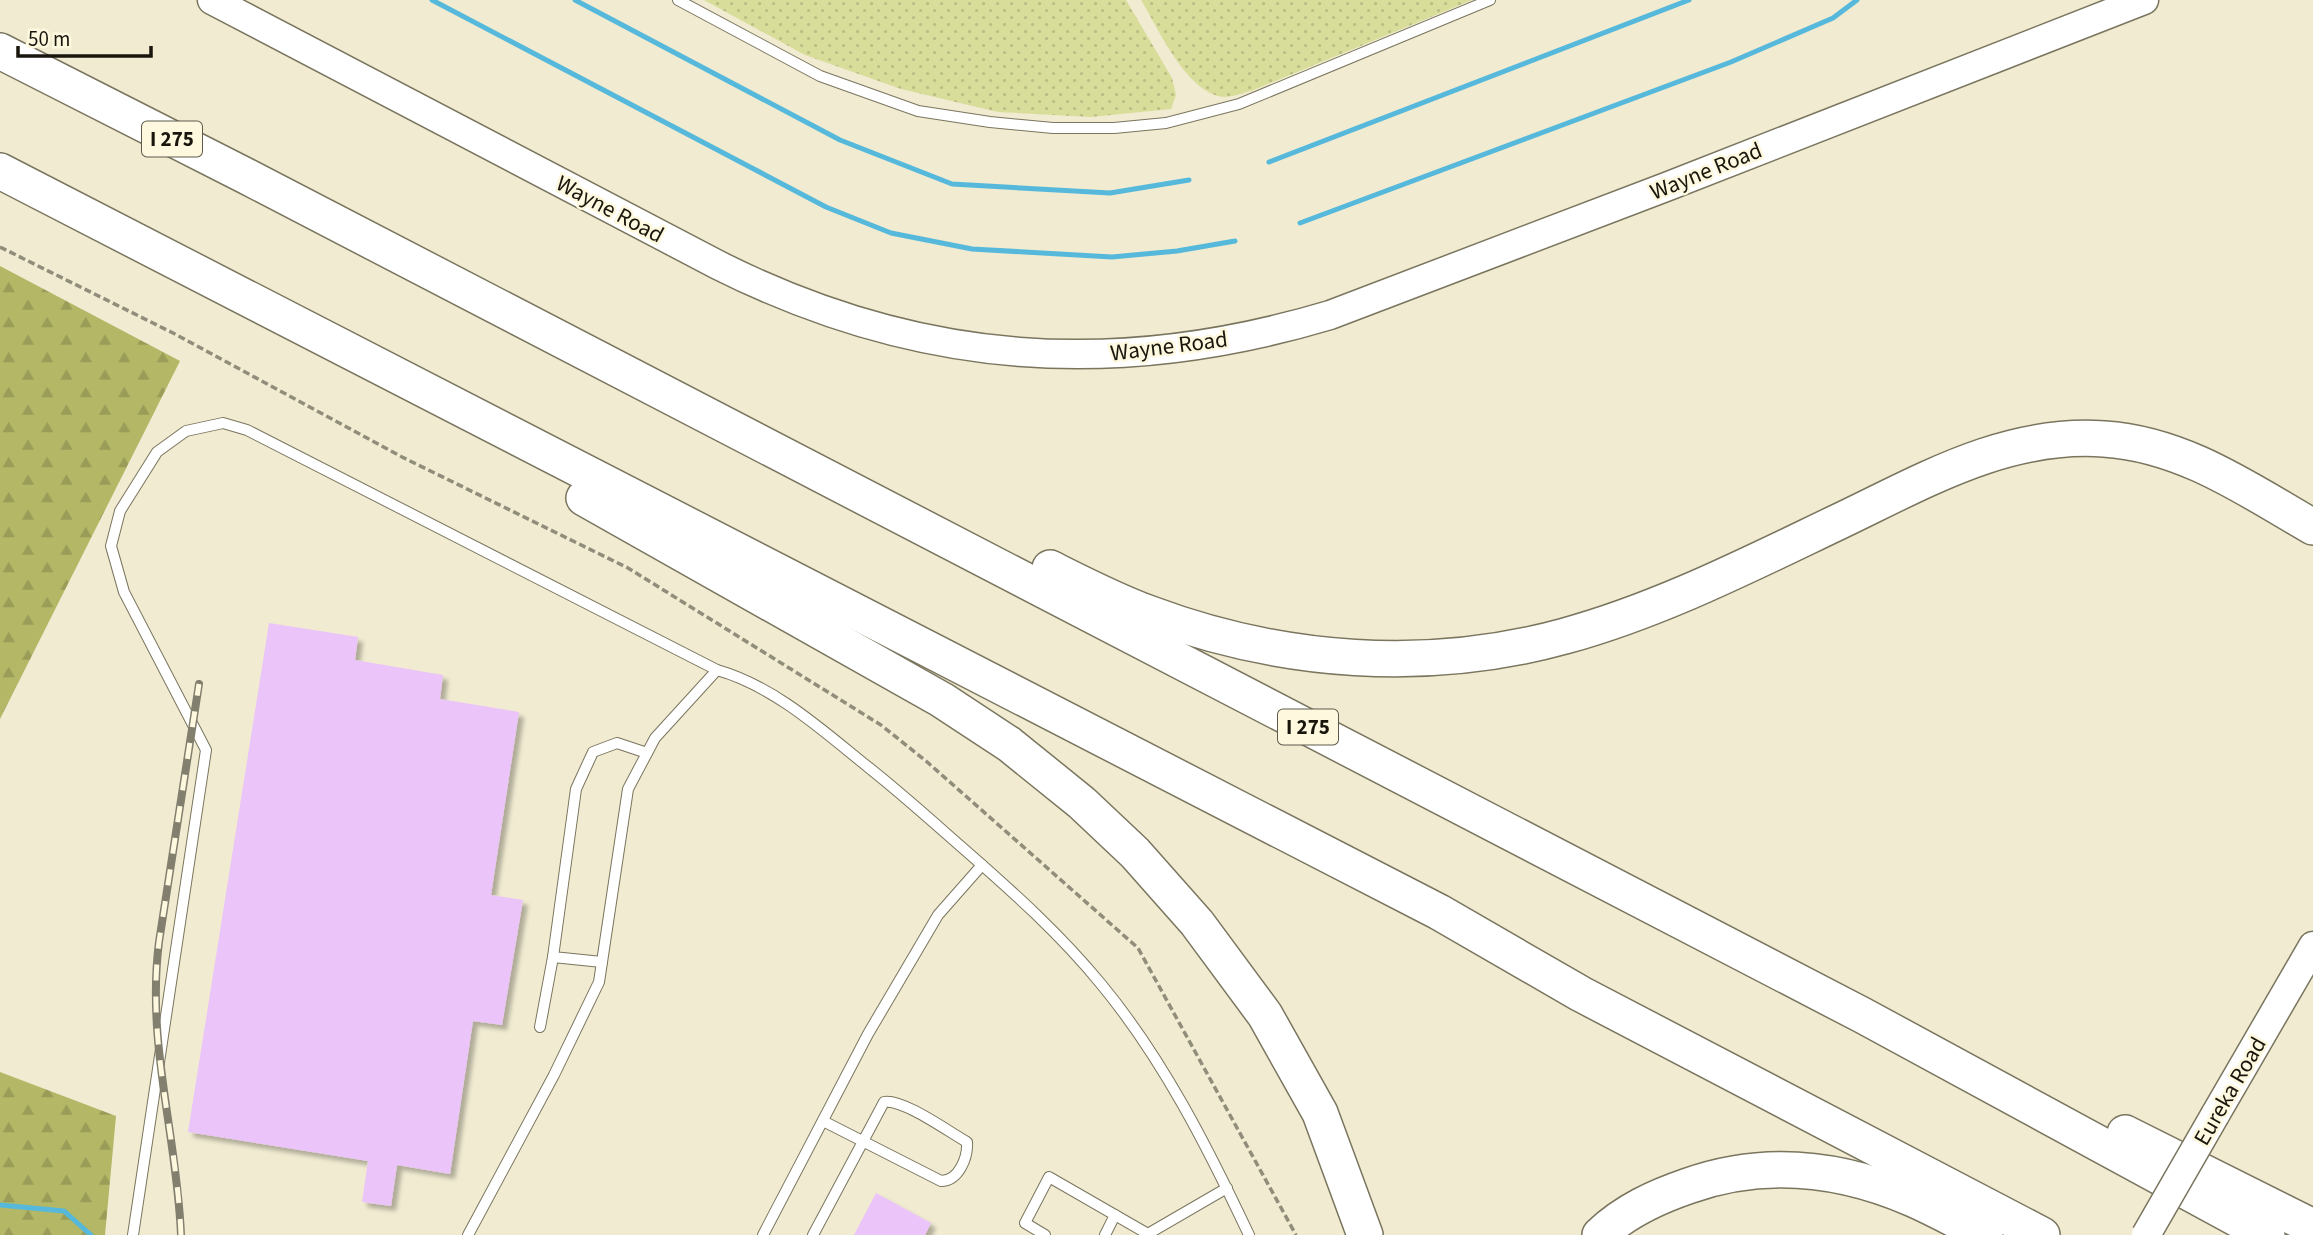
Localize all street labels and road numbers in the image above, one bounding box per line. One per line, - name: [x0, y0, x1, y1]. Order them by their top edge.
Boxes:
- road number: I 275: [142, 122, 202, 156]
- street label: Wayne Road: [1645, 134, 1767, 208]
- street label: Wayne Road: [550, 167, 670, 251]
- street label: Wayne Road: [1108, 322, 1230, 370]
- road number: I 275: [1278, 710, 1338, 744]
- street label: Eureka Road: [2186, 1031, 2274, 1151]

